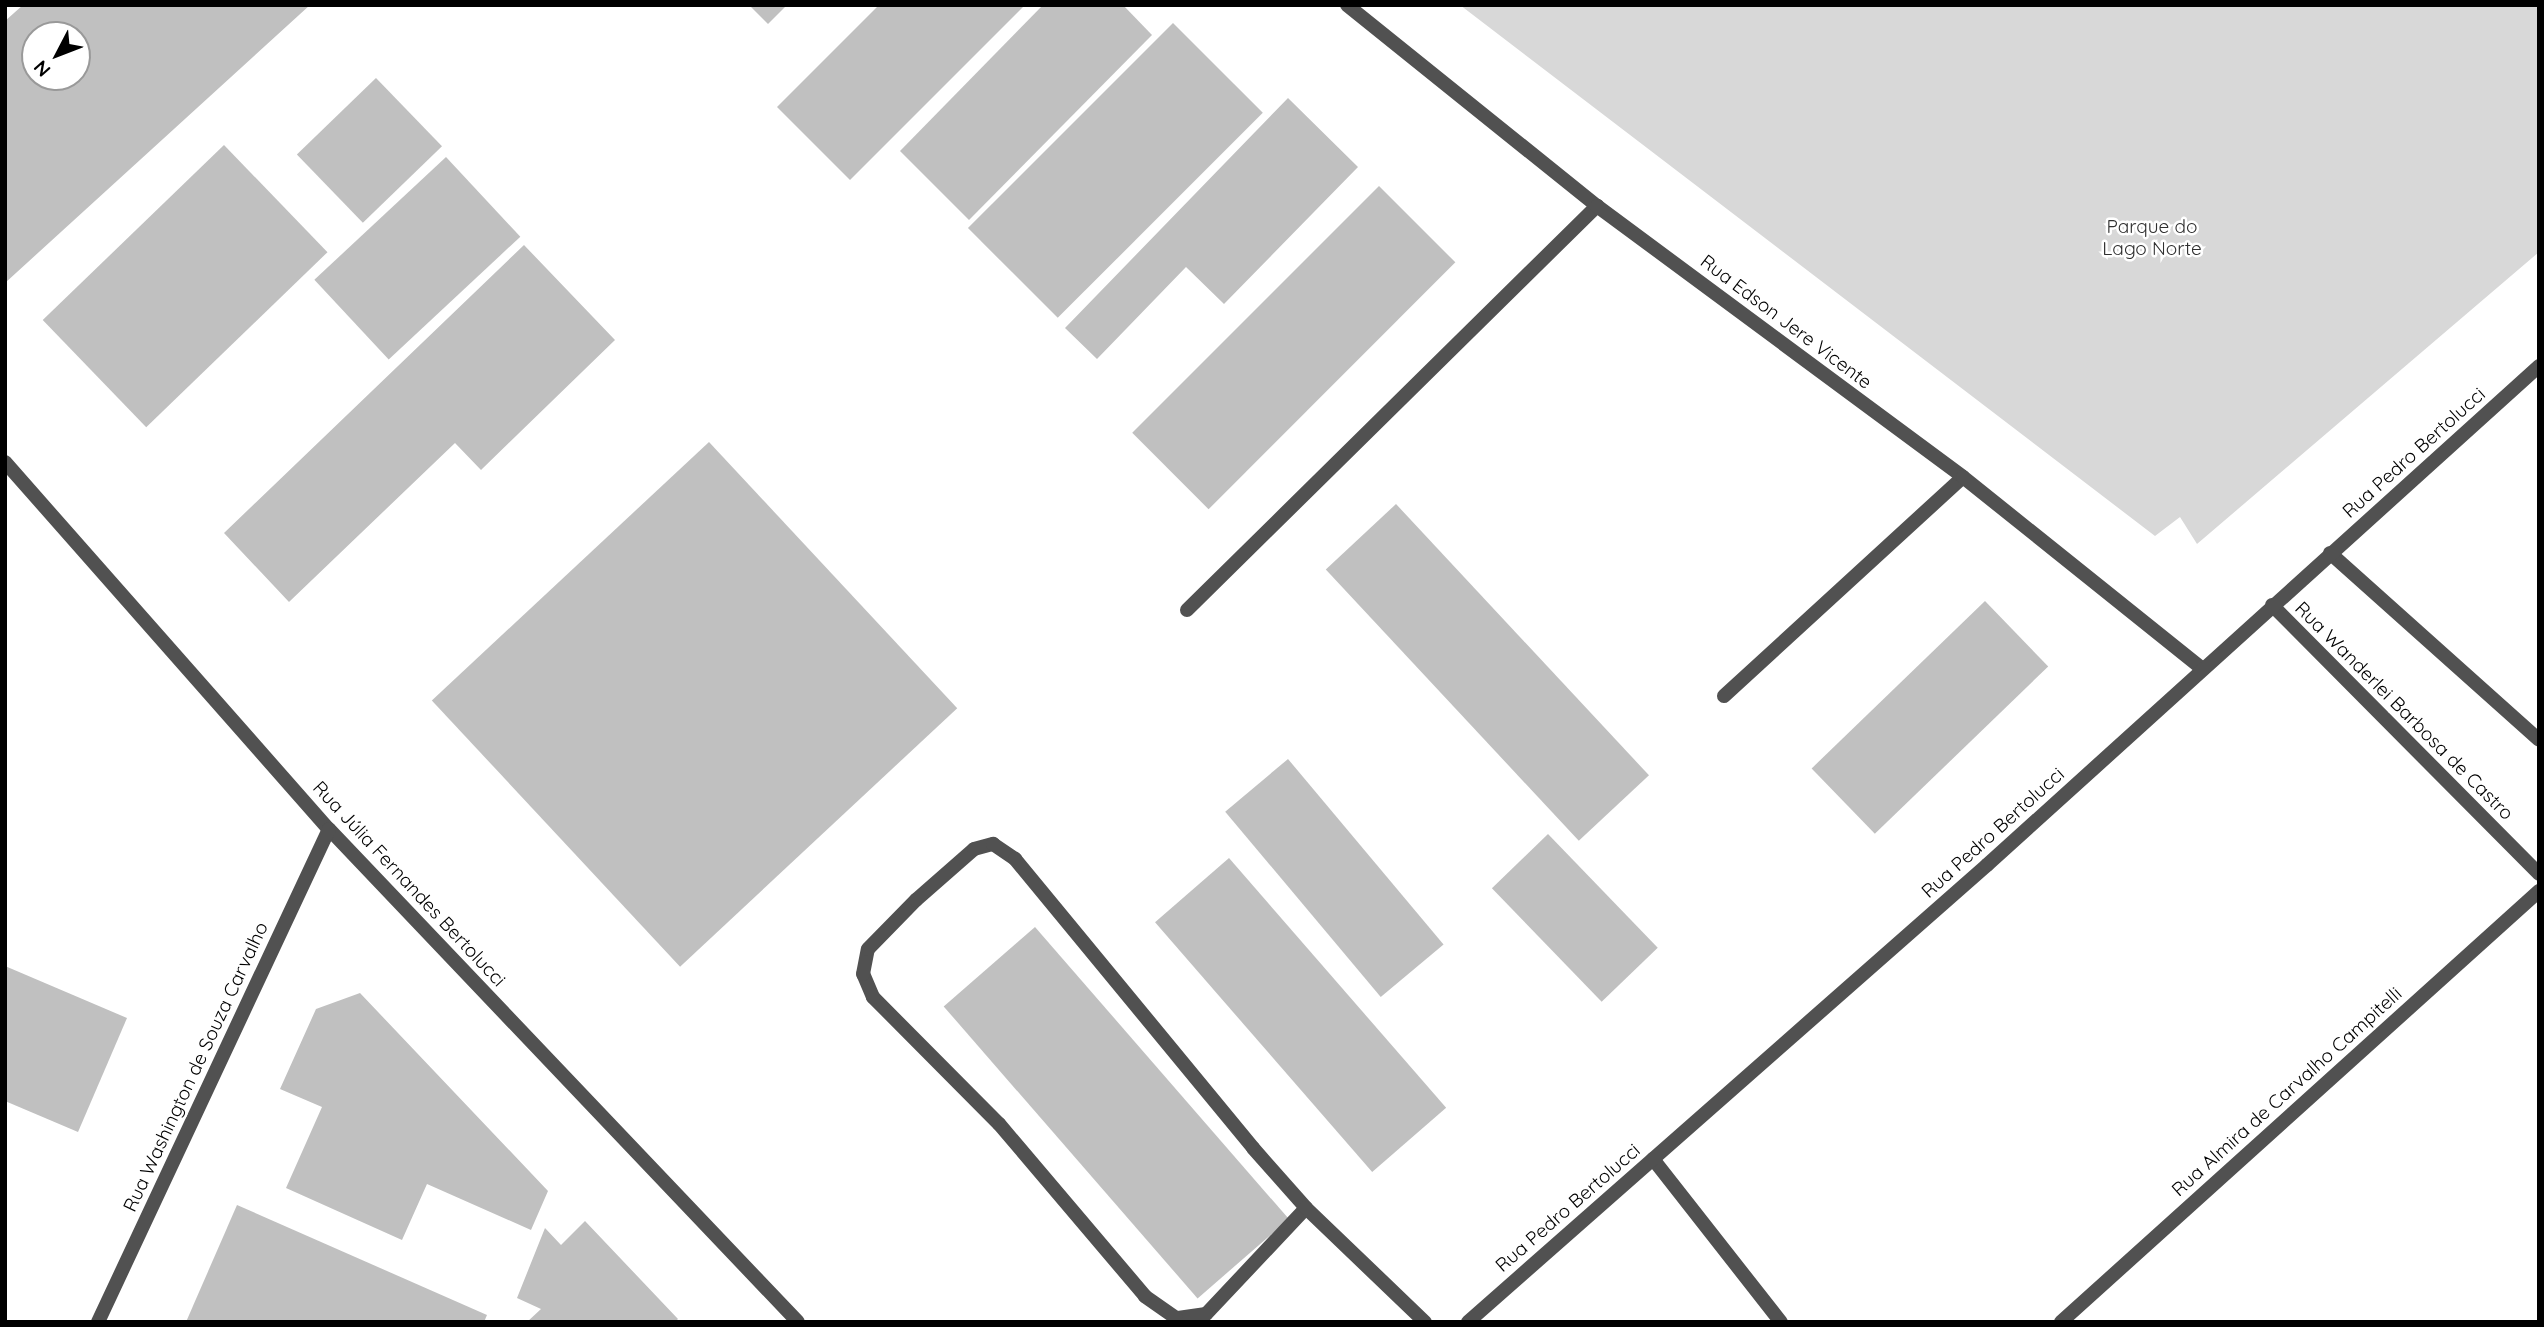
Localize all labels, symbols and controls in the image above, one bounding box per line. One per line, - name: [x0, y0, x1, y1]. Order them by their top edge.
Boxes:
- north arrow: [21, 21, 91, 91]
- text: N: [28, 55, 55, 82]
- park label: Parque do Lago Norte: [2102, 216, 2202, 260]
- street label: Rua Edson Jere Vicente: [1696, 250, 1876, 394]
- street label: Rua Pedro Bertolucci: [2338, 383, 2490, 523]
- street label: Rua Wanderlei Barbosa de Castro: [2290, 597, 2518, 825]
- street label: Rua Pedro Bertolucci: [1917, 763, 2069, 903]
- street label: Rua Júlia Fernandes Bertolucci: [308, 777, 510, 991]
- street label: Rua Washington de Souza Carvalho: [119, 919, 273, 1215]
- street label: Rua Almira de Carvalho Campitelli: [2167, 983, 2407, 1201]
- street label: Rua Pedro Bertolucci: [1491, 1139, 1645, 1277]

